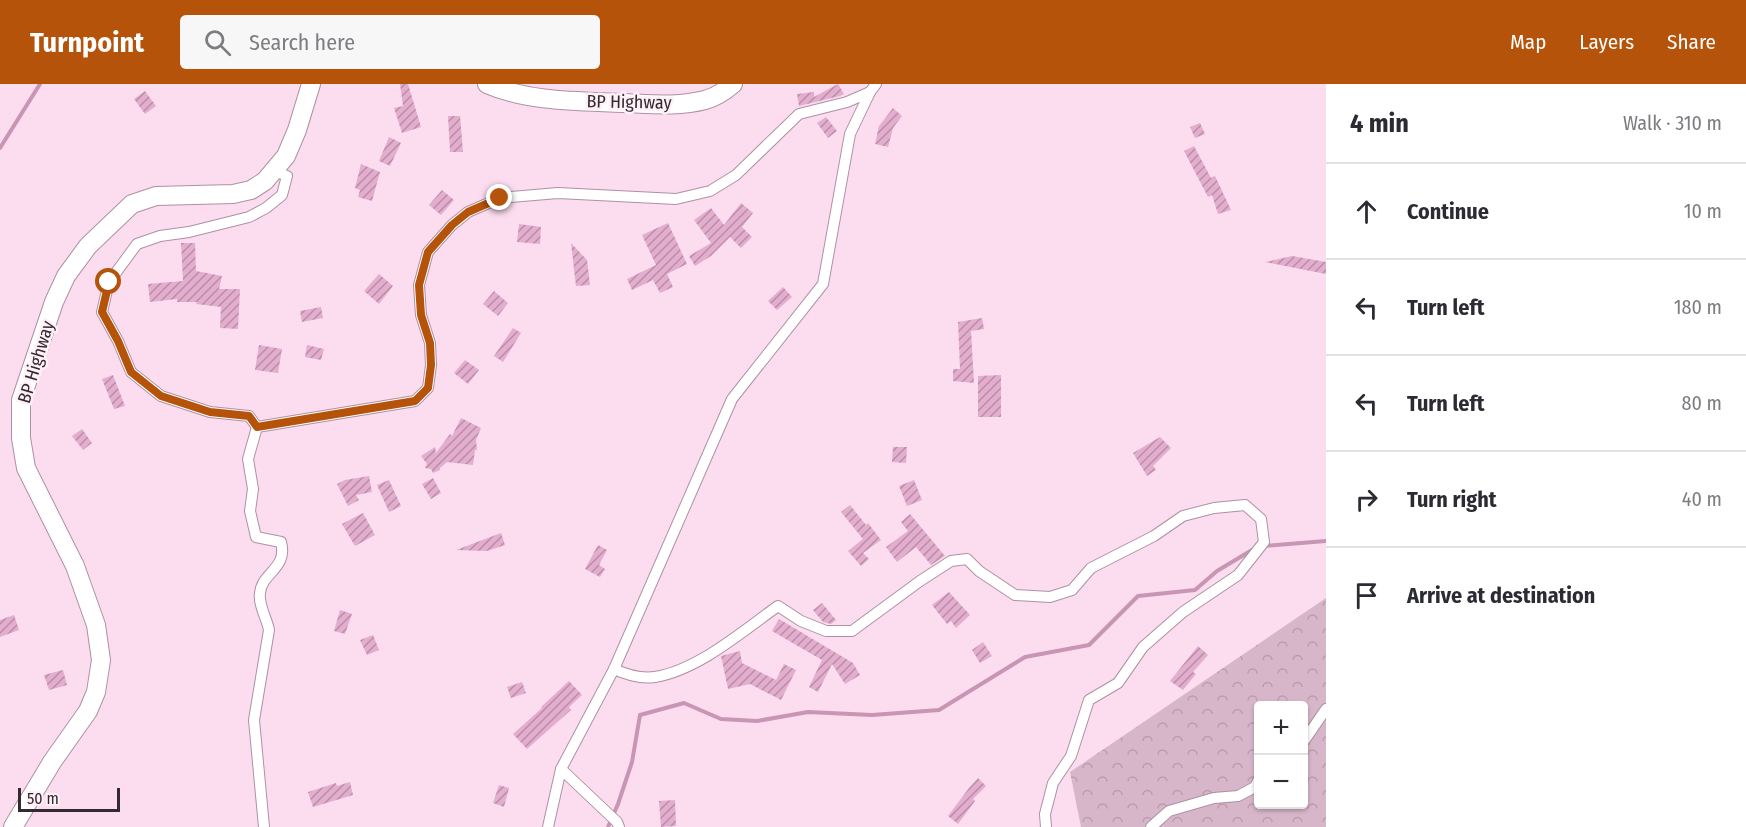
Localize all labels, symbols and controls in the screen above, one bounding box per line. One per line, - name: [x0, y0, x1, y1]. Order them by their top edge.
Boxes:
- search box: [180, 15, 600, 69]
- text: Turnpoint: [30, 26, 144, 59]
- icon: search: [201, 26, 234, 59]
- text: Search here: [249, 29, 355, 56]
- text: Map: [1510, 29, 1546, 55]
- text: Layers: [1579, 29, 1634, 55]
- text: Share: [1667, 29, 1716, 55]
- street label: BP Highway: [586, 90, 672, 114]
- text: 4 min: [1350, 108, 1409, 139]
- text: Walk · 310 m: [1623, 111, 1722, 135]
- route end: [486, 184, 512, 210]
- icon: ahead: [1350, 195, 1383, 228]
- text: Continue: [1407, 198, 1489, 225]
- text: 10 m: [1684, 199, 1722, 223]
- route start: [95, 268, 121, 294]
- icon: left: [1350, 291, 1383, 324]
- text: Turn left: [1407, 294, 1485, 321]
- text: 180 m: [1674, 295, 1722, 319]
- street label: BP Highway: [13, 318, 59, 406]
- icon: left: [1350, 387, 1383, 420]
- text: Turn left: [1407, 390, 1485, 417]
- text: 80 m: [1682, 391, 1722, 415]
- icon: right: [1350, 483, 1383, 516]
- text: Turn right: [1407, 486, 1496, 513]
- text: 40 m: [1682, 487, 1722, 511]
- icon: arrive: [1350, 579, 1383, 612]
- text: Arrive at destination: [1407, 582, 1595, 609]
- map controls: [1254, 701, 1308, 809]
- button: +: [1254, 701, 1308, 755]
- button: −: [1254, 755, 1308, 809]
- scale bar: [18, 785, 120, 812]
- text: 50 m: [27, 789, 59, 808]

